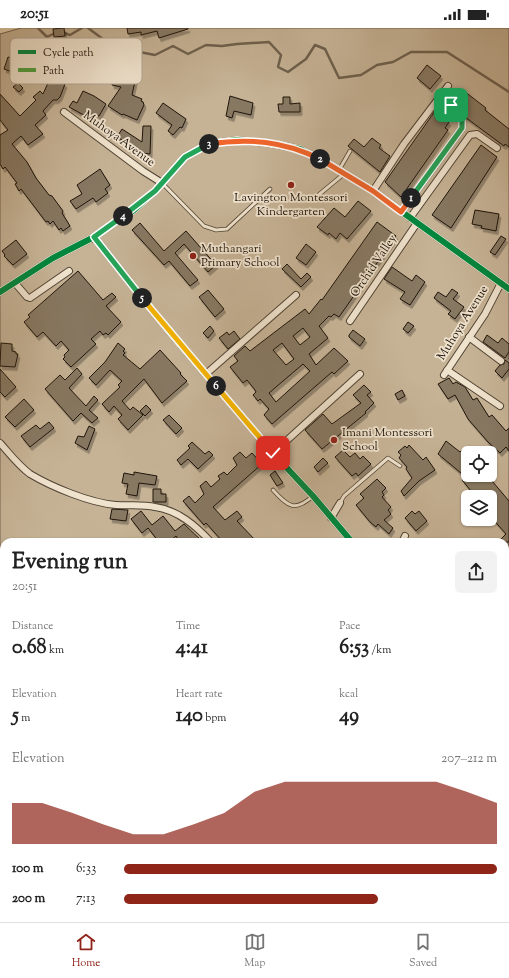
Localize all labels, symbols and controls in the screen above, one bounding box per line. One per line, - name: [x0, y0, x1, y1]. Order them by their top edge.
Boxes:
- text: 20:51: [20, 4, 49, 25]
- legend: [10, 38, 142, 84]
- text: Cycle path: [43, 45, 94, 61]
- text: Path: [43, 63, 65, 79]
- pin: [434, 88, 468, 122]
- icon: arrive: [440, 94, 462, 116]
- street label: Muhoya Avenue: [79, 107, 159, 172]
- pin: 3: [199, 134, 219, 154]
- text: 3: [207, 136, 211, 152]
- pin: 2: [310, 149, 330, 169]
- text: 2: [317, 151, 323, 167]
- marker: Lavington Montessori Kindergarten: [286, 180, 296, 190]
- pin: 1: [401, 188, 421, 208]
- place label: Lavington Montessori Kindergarten: [234, 189, 348, 221]
- text: 1: [409, 190, 413, 206]
- pin: 4: [113, 206, 133, 226]
- text: 4: [120, 208, 126, 224]
- street label: Orchid Valley: [346, 231, 402, 301]
- place label: Muthangari Primary School: [201, 240, 280, 272]
- marker: Muthangari Primary School: [188, 251, 198, 261]
- street label: Muhoya Avenue: [433, 282, 493, 364]
- pin: 5: [132, 288, 152, 308]
- text: 5: [140, 290, 144, 306]
- pin: 6: [206, 376, 226, 396]
- text: 6: [213, 378, 219, 394]
- place label: Imani Montessori School: [342, 424, 433, 456]
- marker: Imani Montessori School: [329, 435, 339, 445]
- pin: [256, 436, 290, 470]
- icon: check: [262, 442, 284, 464]
- map controls: [461, 446, 497, 526]
- button: locate: [461, 446, 497, 482]
- button: layers: [461, 490, 497, 526]
- text: Evening run: [12, 547, 128, 579]
- button: share: [455, 551, 497, 593]
- text: 20:51: [12, 578, 37, 596]
- text: Distance: [12, 618, 53, 634]
- text: Time: [176, 618, 200, 634]
- text: Pace: [339, 618, 360, 634]
- text: 0.68: [12, 634, 47, 663]
- text: 4:41: [176, 634, 208, 663]
- text: 6:53: [339, 634, 369, 663]
- text: km: [47, 642, 64, 658]
- text: /km: [369, 642, 391, 658]
- text: Elevation: [12, 686, 57, 702]
- text: Heart rate: [176, 686, 223, 702]
- text: kcal: [339, 686, 358, 702]
- text: 5: [12, 702, 19, 731]
- text: 140: [176, 702, 203, 731]
- text: 49: [339, 702, 359, 731]
- text: m: [19, 710, 30, 726]
- text: bpm: [203, 710, 226, 726]
- text: Elevation: [12, 750, 65, 768]
- text: 207–212 m: [441, 750, 497, 768]
- text: 100 m: [12, 860, 44, 878]
- text: 6:33: [76, 860, 96, 878]
- text: 200 m: [12, 890, 45, 908]
- text: 7:13: [76, 890, 96, 908]
- tab: Home: [72, 931, 100, 971]
- tab: Map: [244, 931, 266, 971]
- tab: Saved: [409, 931, 437, 971]

